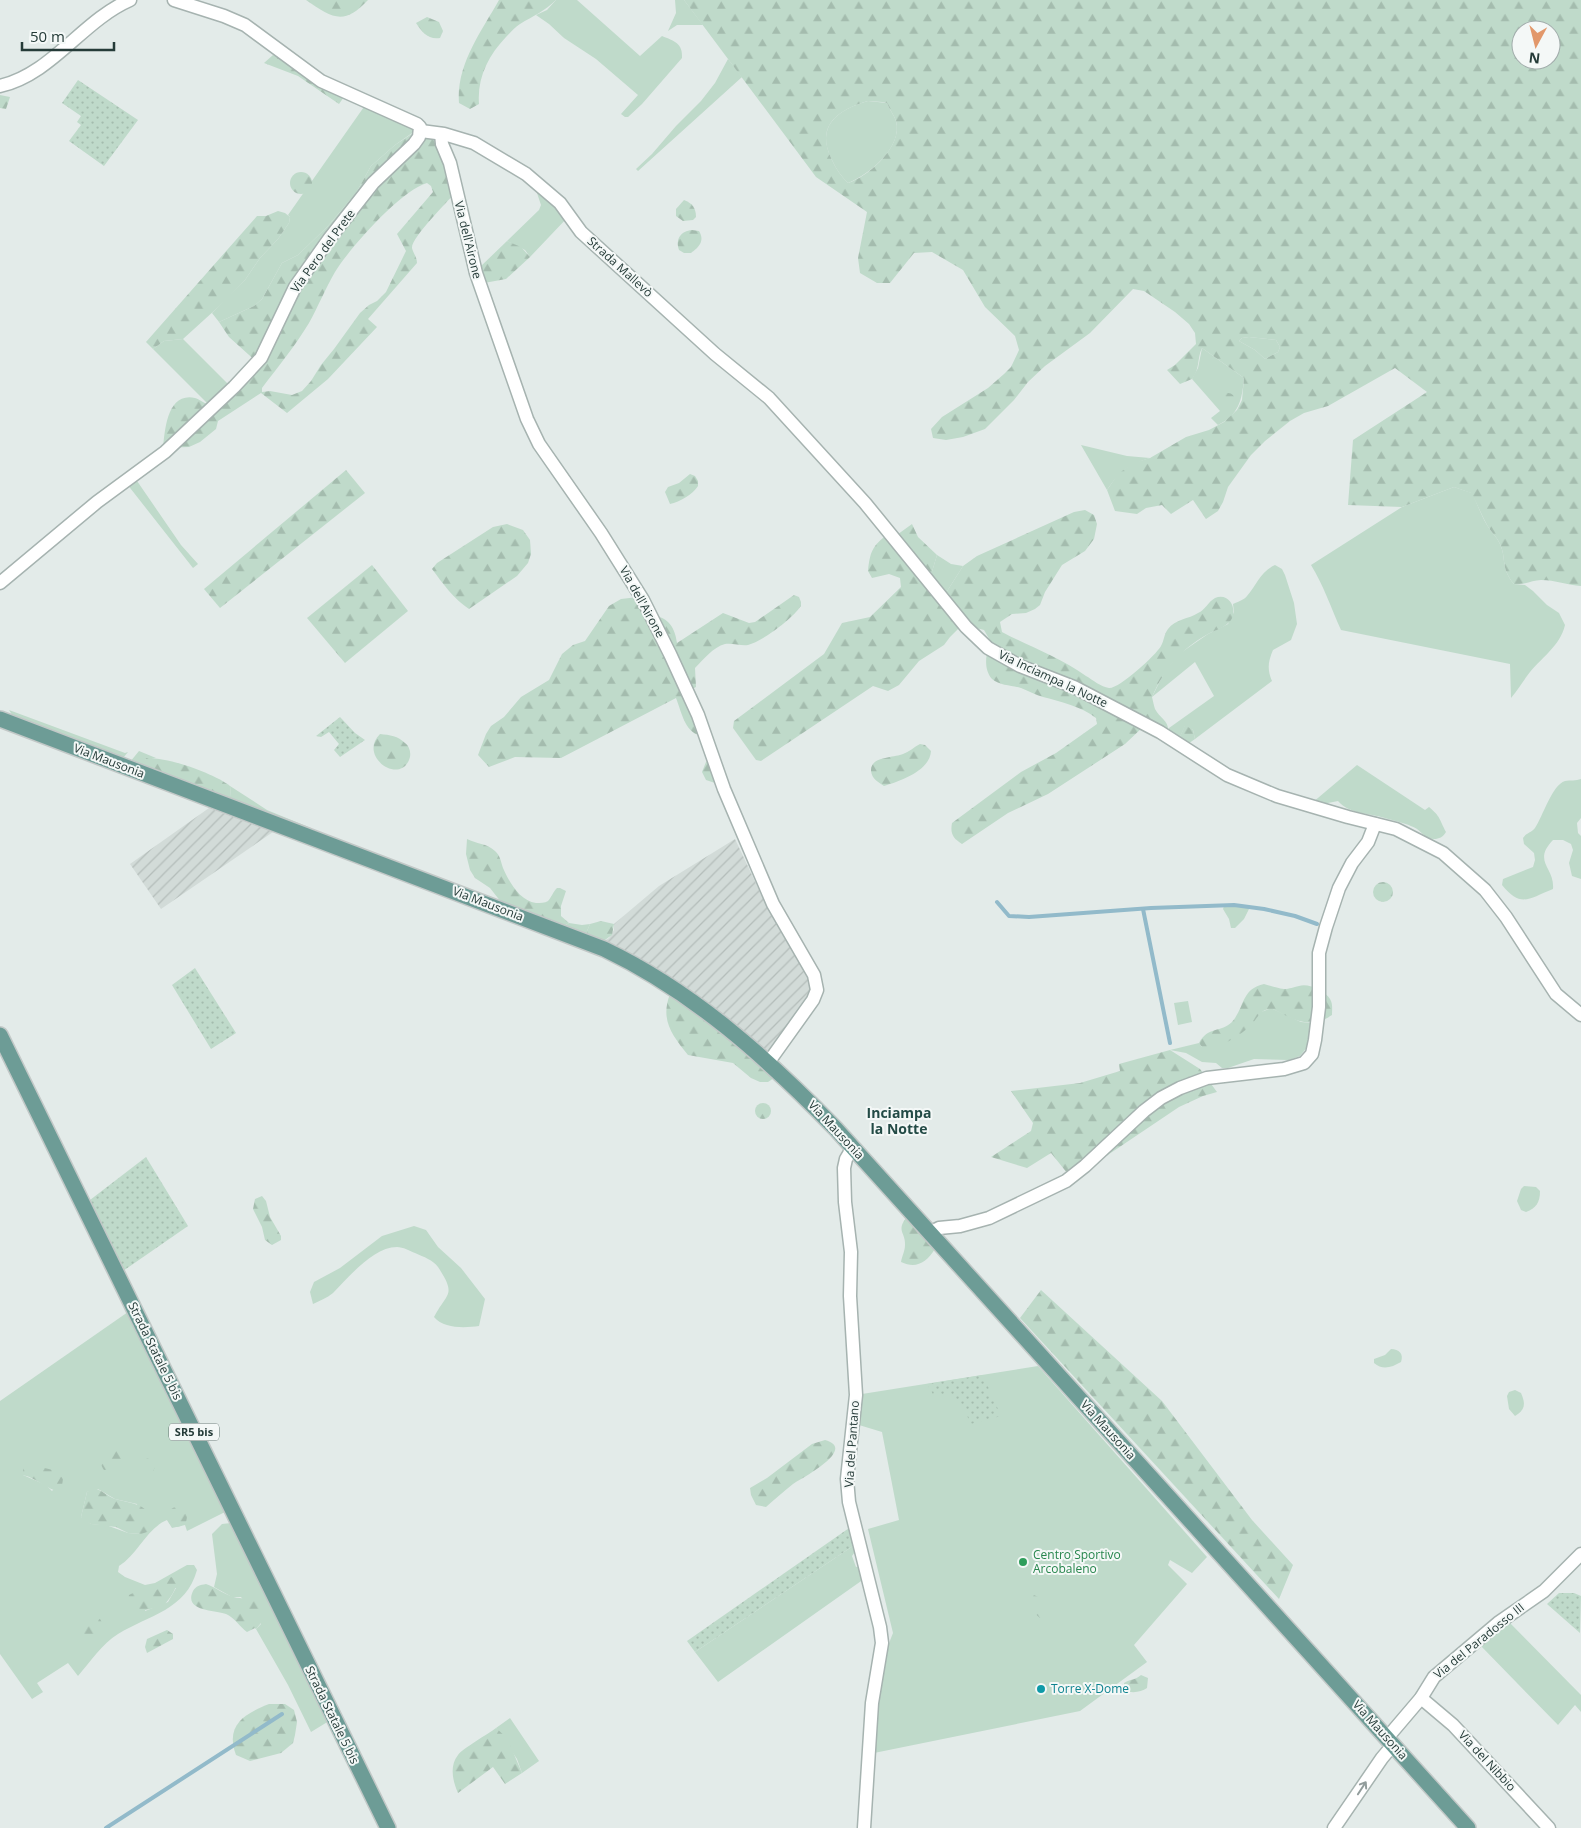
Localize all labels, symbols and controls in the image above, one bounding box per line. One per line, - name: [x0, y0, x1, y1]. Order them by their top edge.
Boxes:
- scale bar: [22, 20, 115, 52]
- north arrow: [1511, 20, 1561, 70]
- text: 50 m: [30, 26, 65, 46]
- text: N: [1528, 48, 1541, 69]
- street label: Via dell'Airone: [451, 199, 486, 281]
- street label: Via Pero del Prete: [287, 205, 359, 296]
- street label: Strada Mallevò: [584, 233, 657, 301]
- street label: Via dell'Airone: [616, 563, 669, 641]
- street label: Via Inciampa la Notte: [996, 646, 1111, 711]
- street label: Via Mausonia: [71, 739, 147, 782]
- street label: Via Mausonia: [450, 882, 526, 925]
- street label: Via Mausonia: [805, 1097, 868, 1163]
- district label: Inciampa la Notte: [867, 1103, 931, 1138]
- street label: Strada Statale 5 bis: [124, 1299, 187, 1403]
- street label: Via Mausonia: [1077, 1396, 1140, 1463]
- street label: Via del Pantano: [840, 1400, 863, 1488]
- road number: SR5 bis: [169, 1424, 219, 1440]
- place label: Centro Sportivo Arcobaleno: [1033, 1546, 1121, 1577]
- marker: Centro Sportivo Arcobaleno: [1017, 1556, 1029, 1568]
- street label: Via del Paradosso III: [1430, 1599, 1528, 1682]
- street label: Strada Statale 5 bis: [301, 1663, 364, 1767]
- place label: Torre X-Dome: [1051, 1680, 1129, 1697]
- marker: Torre X-Dome: [1035, 1683, 1047, 1695]
- street label: Via Mausonia: [1349, 1696, 1412, 1763]
- street label: Via del Nibbio: [1455, 1727, 1520, 1795]
- one-way arrow: [1357, 1781, 1367, 1795]

